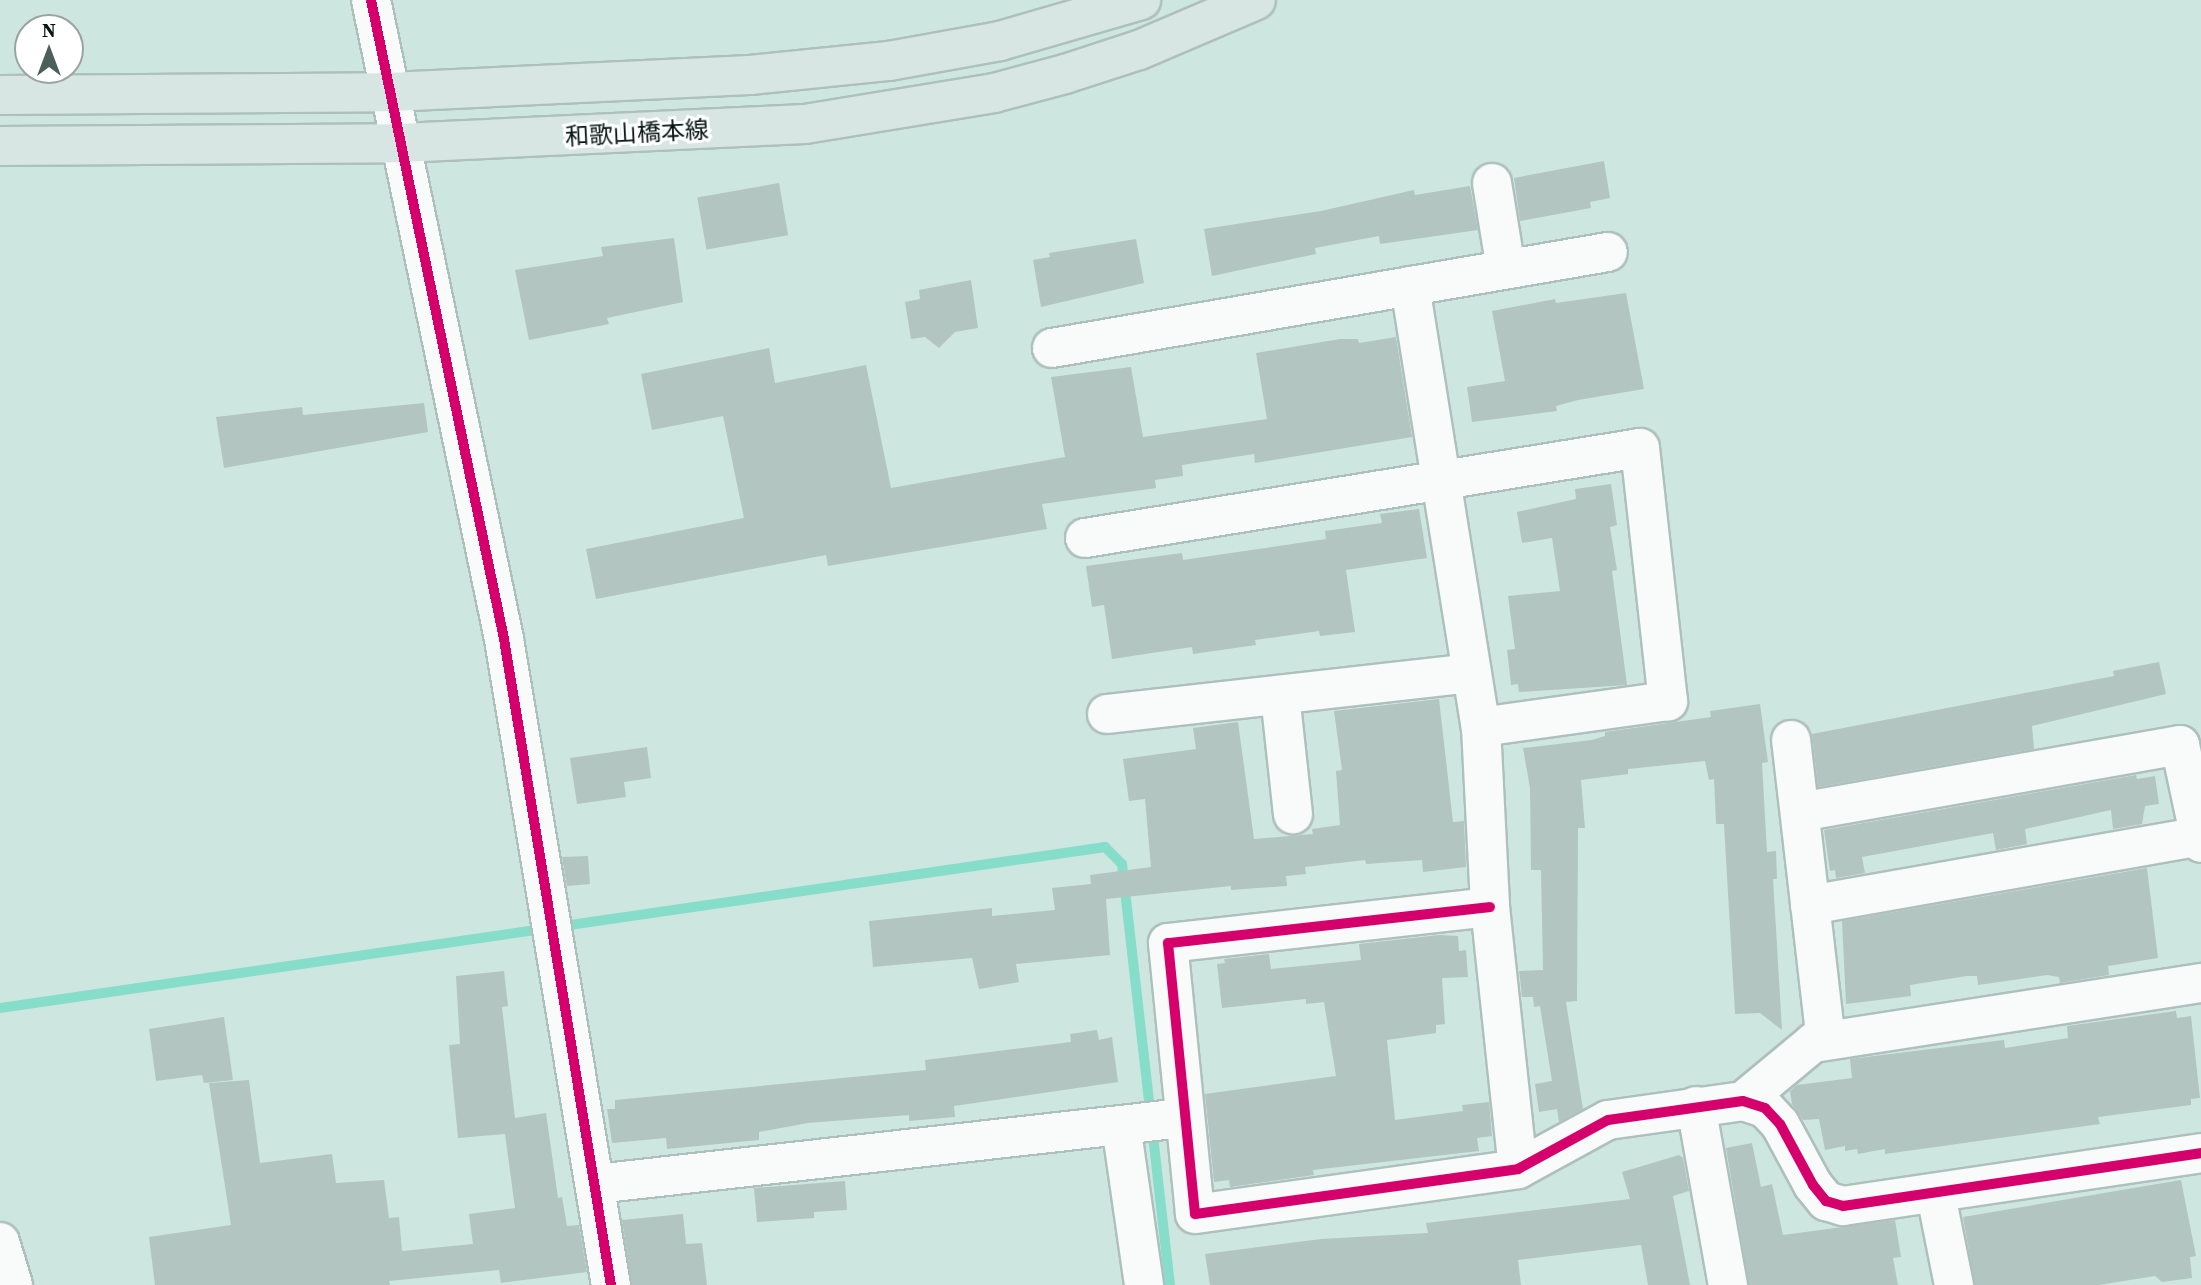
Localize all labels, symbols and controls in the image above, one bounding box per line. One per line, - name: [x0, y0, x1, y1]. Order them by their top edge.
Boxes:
- north arrow: [14, 14, 84, 84]
- text: N: [42, 17, 56, 43]
- street label: 和歌山橋本線: [564, 115, 710, 151]

